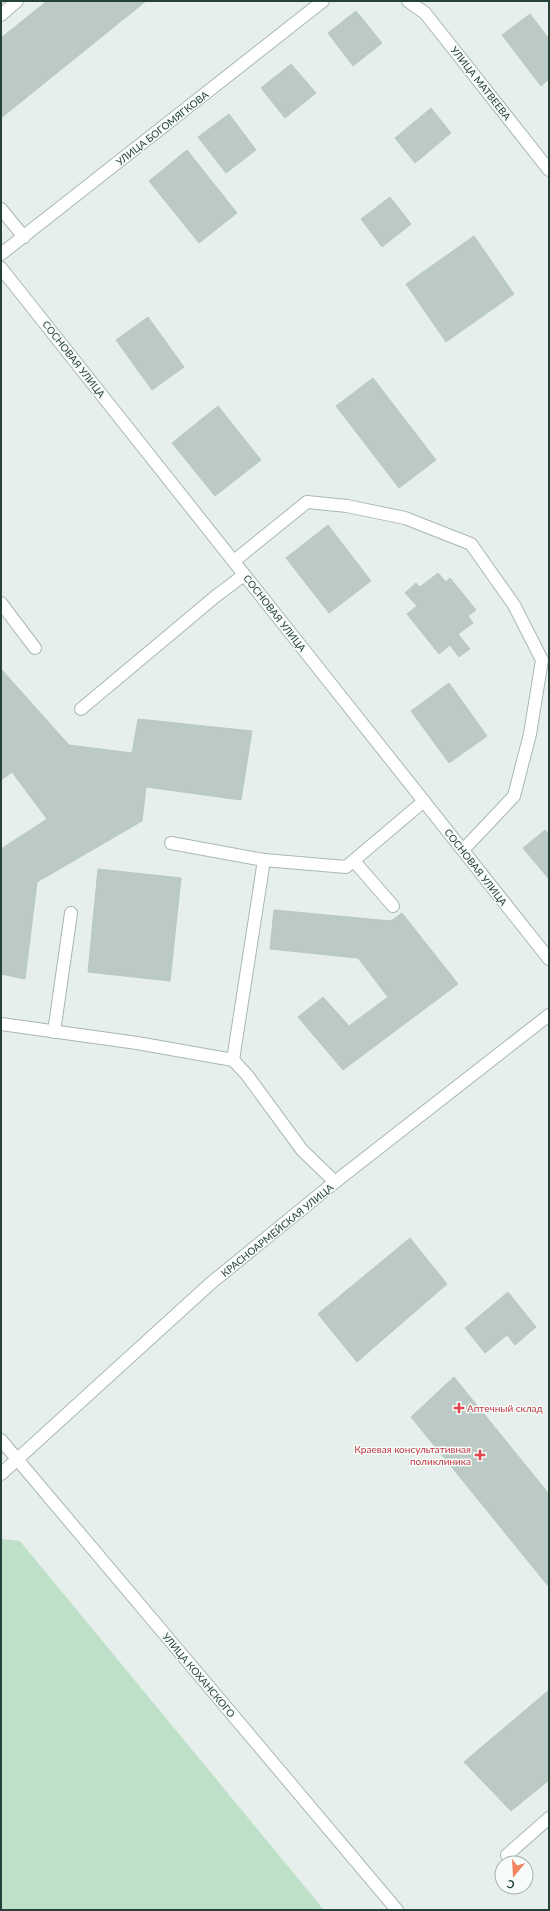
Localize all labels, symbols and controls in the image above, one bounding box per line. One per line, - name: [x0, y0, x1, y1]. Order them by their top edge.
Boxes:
- street label: УЛИЦА МАТВЕЕВА: [449, 44, 514, 122]
- street label: УЛИЦА БОГОМЯГКОВА: [113, 88, 211, 168]
- street label: СОСНОВАЯ УЛИЦА: [40, 318, 108, 400]
- street label: СОСНОВАЯ УЛИЦА: [241, 572, 309, 654]
- street label: СОСНОВАЯ УЛИЦА: [442, 826, 510, 908]
- street label: КРАСНОАРМЕЙСКАЯ УЛИЦА: [218, 1181, 336, 1279]
- place label: Аптечный склад: [467, 1402, 543, 1414]
- marker: Аптечный склад: [454, 1403, 464, 1413]
- place label: Краевая консультативная поликлиника: [354, 1443, 471, 1467]
- marker: Краевая консультативная поликлиника: [474, 1449, 486, 1461]
- street label: УЛИЦА КОХАНСКОГО: [160, 1630, 238, 1720]
- north arrow: [494, 1855, 534, 1895]
- text: С: [505, 1877, 516, 1892]

